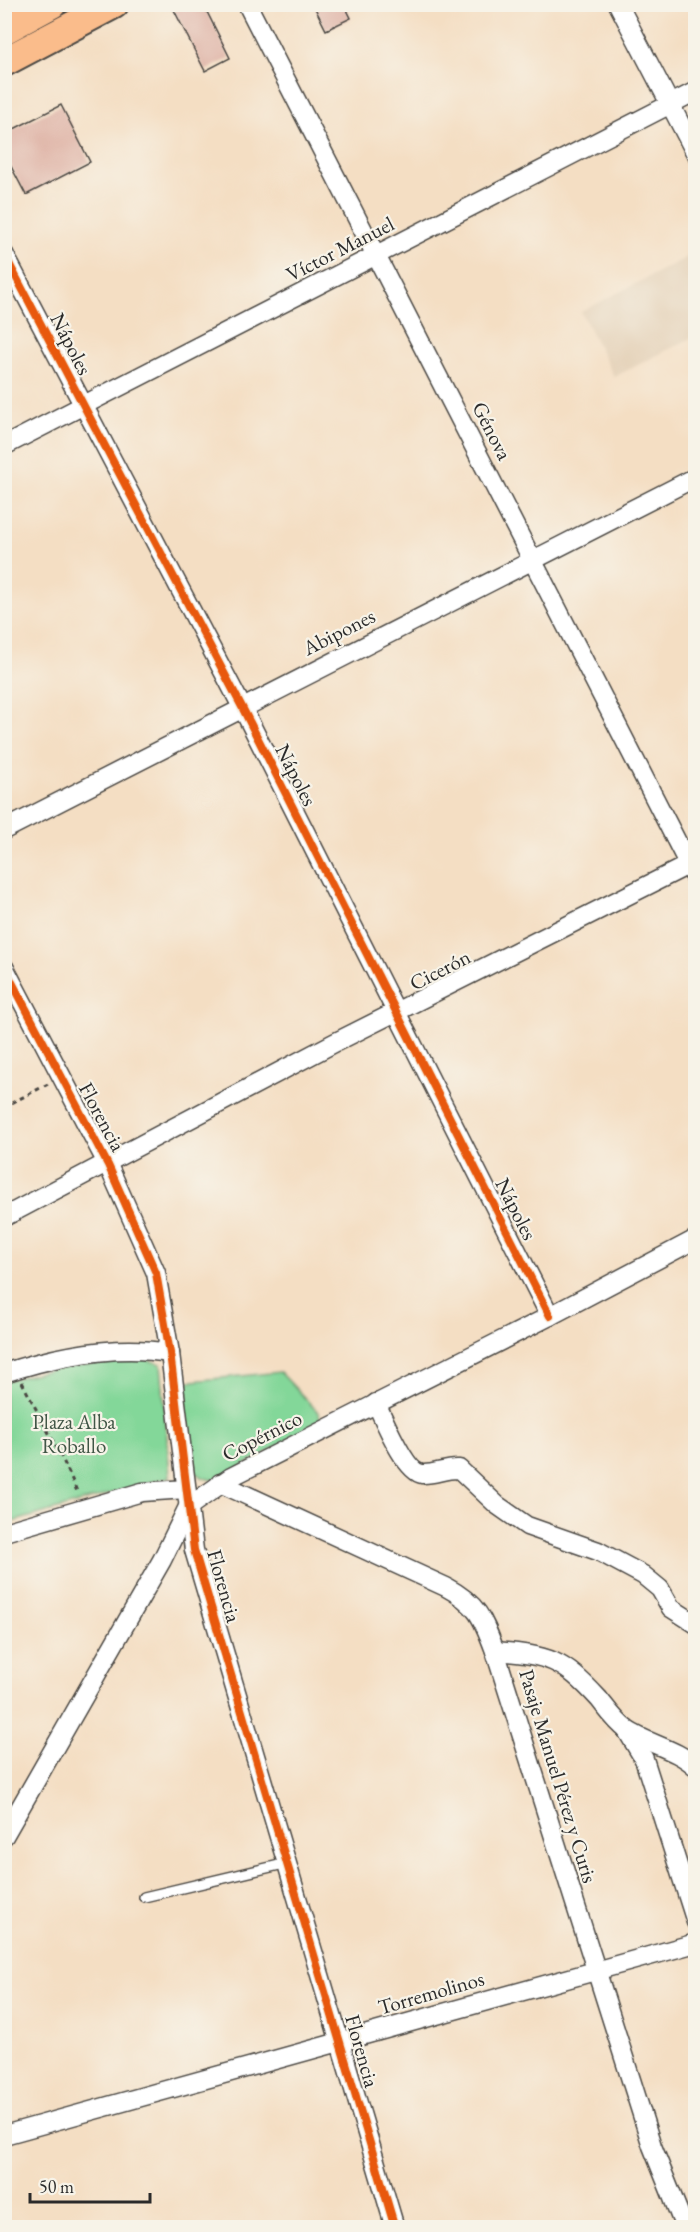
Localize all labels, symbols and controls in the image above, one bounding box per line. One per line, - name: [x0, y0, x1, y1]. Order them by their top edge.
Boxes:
- street label: Víctor Manuel: [281, 210, 398, 287]
- street label: Nápoles: [44, 308, 99, 379]
- street label: Génova: [466, 397, 519, 465]
- street label: Abipones: [297, 602, 380, 662]
- street label: Nápoles: [269, 739, 324, 810]
- street label: Cicerón: [405, 943, 475, 996]
- street label: Florencia: [73, 1078, 132, 1157]
- street label: Nápoles: [489, 1173, 544, 1244]
- street label: Copérnico: [217, 1404, 306, 1467]
- park label: Plaza Alba Roballo: [32, 1408, 116, 1459]
- street label: Florencia: [201, 1546, 248, 1626]
- street label: Pasaje Manuel Pérez y Curis: [513, 1666, 604, 1886]
- street label: Torremolinos: [375, 1964, 487, 2021]
- street label: Florencia: [339, 2011, 386, 2091]
- scale bar: [30, 2166, 150, 2204]
- text: 50 m: [39, 2175, 74, 2198]

